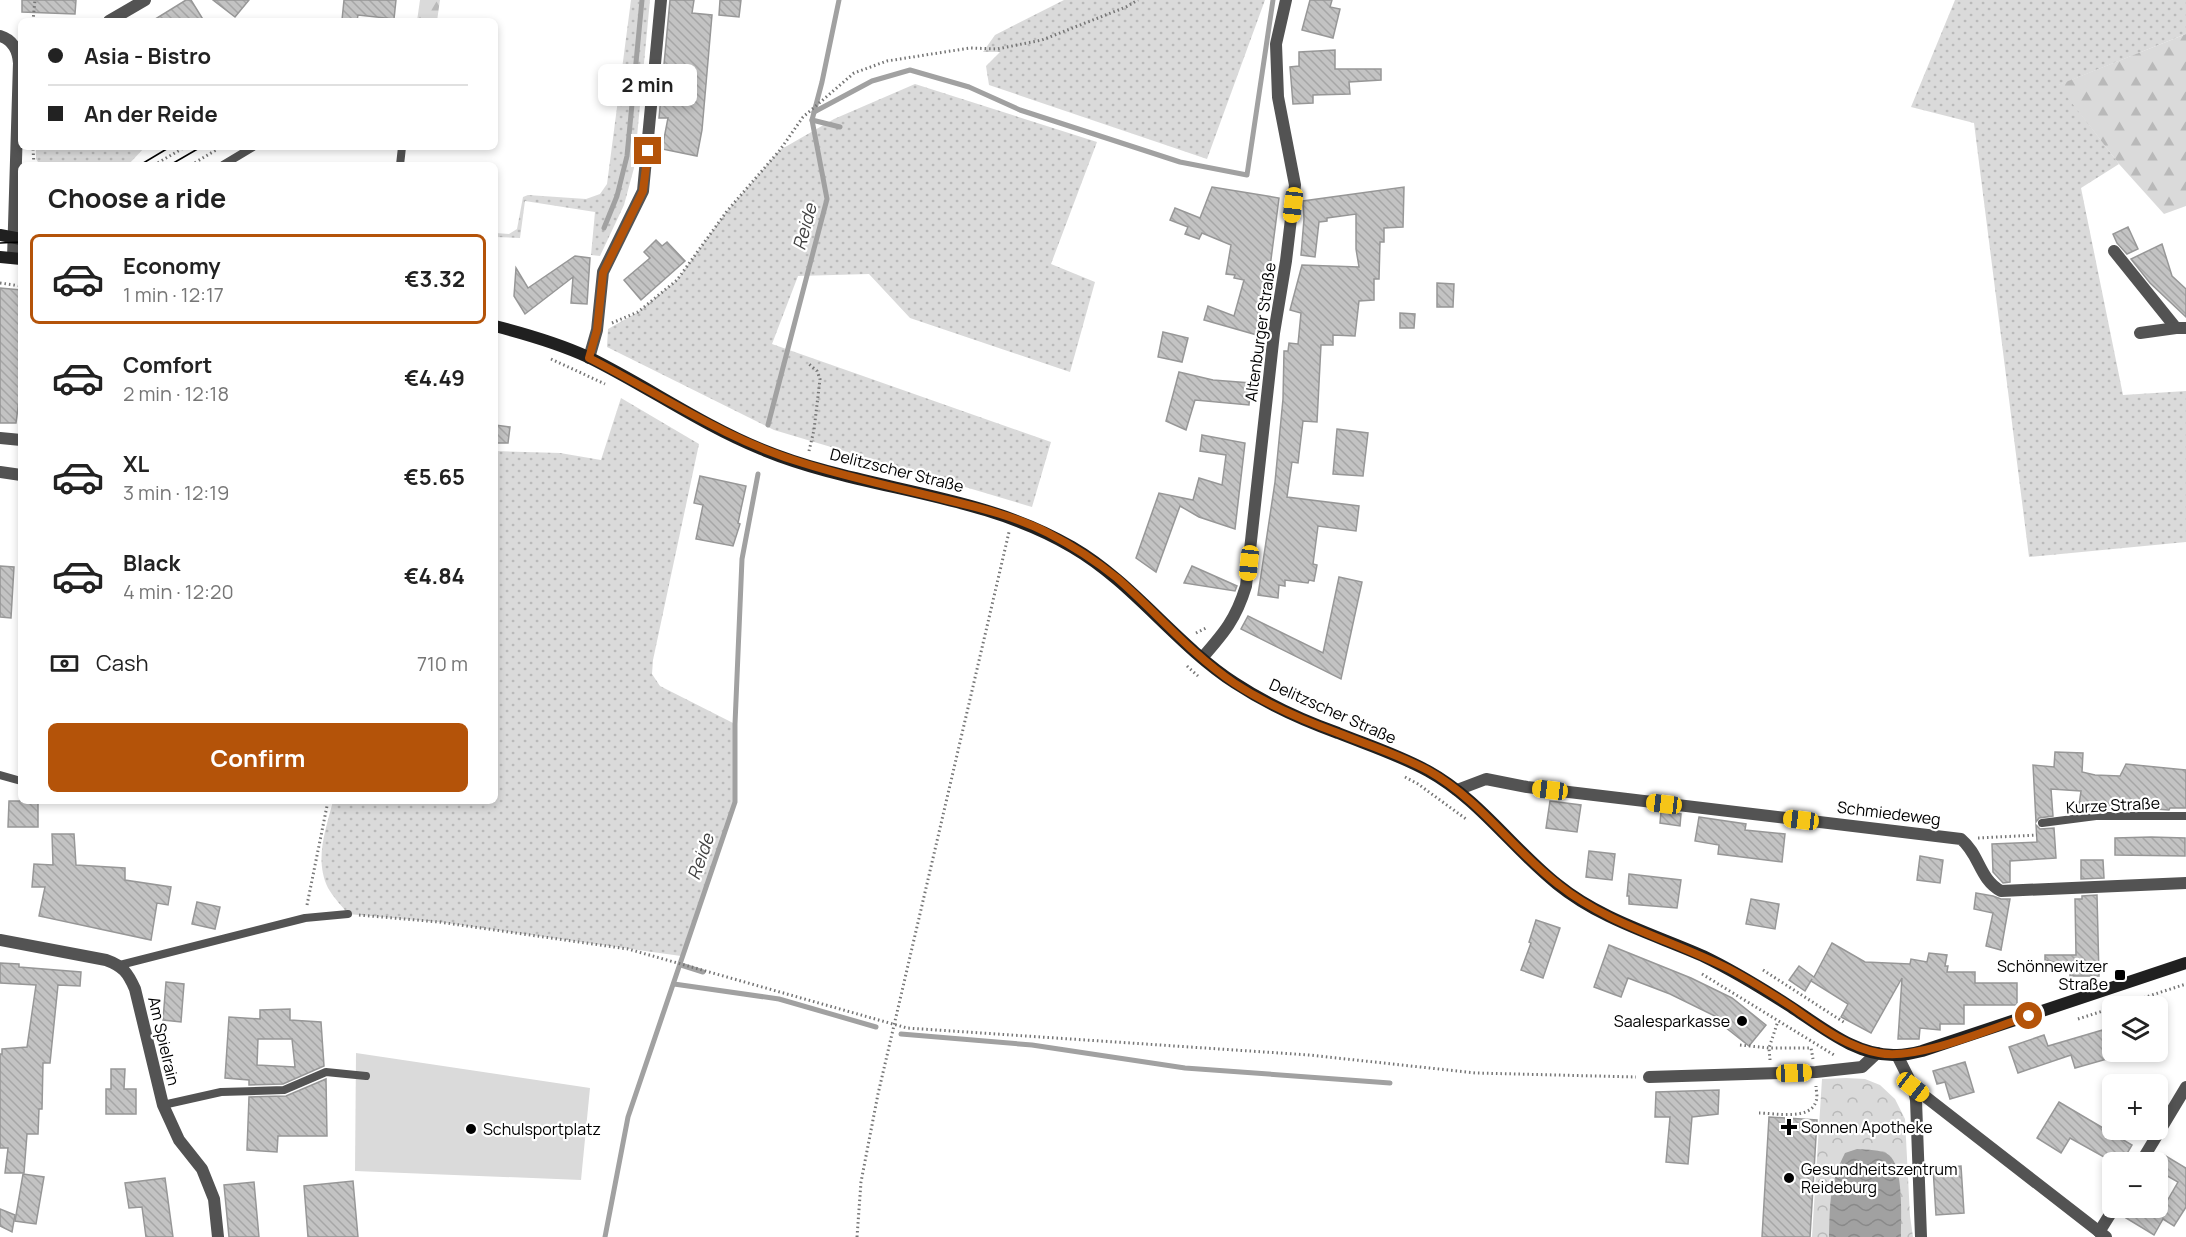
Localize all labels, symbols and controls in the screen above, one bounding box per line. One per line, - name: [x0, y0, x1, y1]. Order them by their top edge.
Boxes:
- text: Asia - Bistro: [84, 41, 211, 71]
- callout: 2 min: [598, 64, 698, 106]
- text: 2 min: [621, 71, 674, 98]
- text: An der Reide: [84, 99, 218, 129]
- route end: [634, 137, 661, 164]
- text: Choose a ride: [48, 179, 226, 216]
- car: [1282, 186, 1304, 224]
- water label: Reide: [786, 199, 822, 253]
- text: Economy: [123, 251, 221, 281]
- icon: car: [51, 252, 105, 306]
- street label: Altenburger Straße: [1239, 261, 1281, 403]
- text: €3.32: [405, 264, 465, 294]
- text: 1 min · 12:17: [123, 281, 224, 308]
- text: Comfort: [123, 350, 212, 380]
- icon: car: [51, 351, 105, 405]
- text: €4.49: [404, 363, 465, 393]
- text: 2 min · 12:18: [123, 380, 229, 407]
- street label: Delitzscher Straße: [828, 443, 966, 497]
- text: XL: [123, 449, 149, 479]
- icon: car: [51, 450, 105, 504]
- text: €5.65: [404, 462, 465, 492]
- text: 3 min · 12:19: [123, 479, 230, 506]
- car: [1238, 544, 1260, 582]
- text: Black: [123, 548, 180, 578]
- icon: car: [51, 549, 105, 603]
- text: €4.84: [404, 561, 465, 591]
- text: 4 min · 12:20: [123, 578, 234, 605]
- icon: cash: [48, 647, 81, 680]
- text: Cash: [96, 648, 149, 678]
- text: 710 m: [417, 650, 468, 677]
- street label: Delitzscher Straße: [1266, 673, 1400, 749]
- button: Confirm: [48, 723, 468, 792]
- car: [1531, 779, 1569, 801]
- street label: Kurze Straße: [2065, 792, 2161, 818]
- car: [1645, 793, 1683, 815]
- street label: Schmiedeweg: [1836, 796, 1942, 830]
- car: [1782, 809, 1820, 831]
- water label: Reide: [681, 829, 720, 883]
- place label: Schönnewitzer Straße: [1997, 955, 2108, 995]
- marker: Schönnewitzer Straße: [2113, 968, 2127, 982]
- street label: Am Spielrain: [143, 994, 185, 1088]
- map controls: [2102, 996, 2168, 1218]
- button: layers: [2102, 996, 2168, 1062]
- route start: [2015, 1002, 2042, 1029]
- place label: Saalesparkasse: [1614, 1010, 1730, 1032]
- marker: Saalesparkasse: [1735, 1014, 1749, 1028]
- car: [1776, 1063, 1812, 1083]
- car: [1893, 1069, 1933, 1105]
- button: +: [2102, 1074, 2168, 1140]
- place label: Sonnen Apotheke: [1801, 1116, 1933, 1138]
- place label: Schulsportplatz: [483, 1118, 601, 1140]
- marker: Sonnen Apotheke: [1782, 1120, 1796, 1134]
- marker: Schulsportplatz: [464, 1122, 478, 1136]
- button: −: [2102, 1152, 2168, 1218]
- place label: Gesundheitszentrum Reideburg: [1801, 1158, 1958, 1198]
- marker: Gesundheitszentrum Reideburg: [1782, 1171, 1796, 1185]

